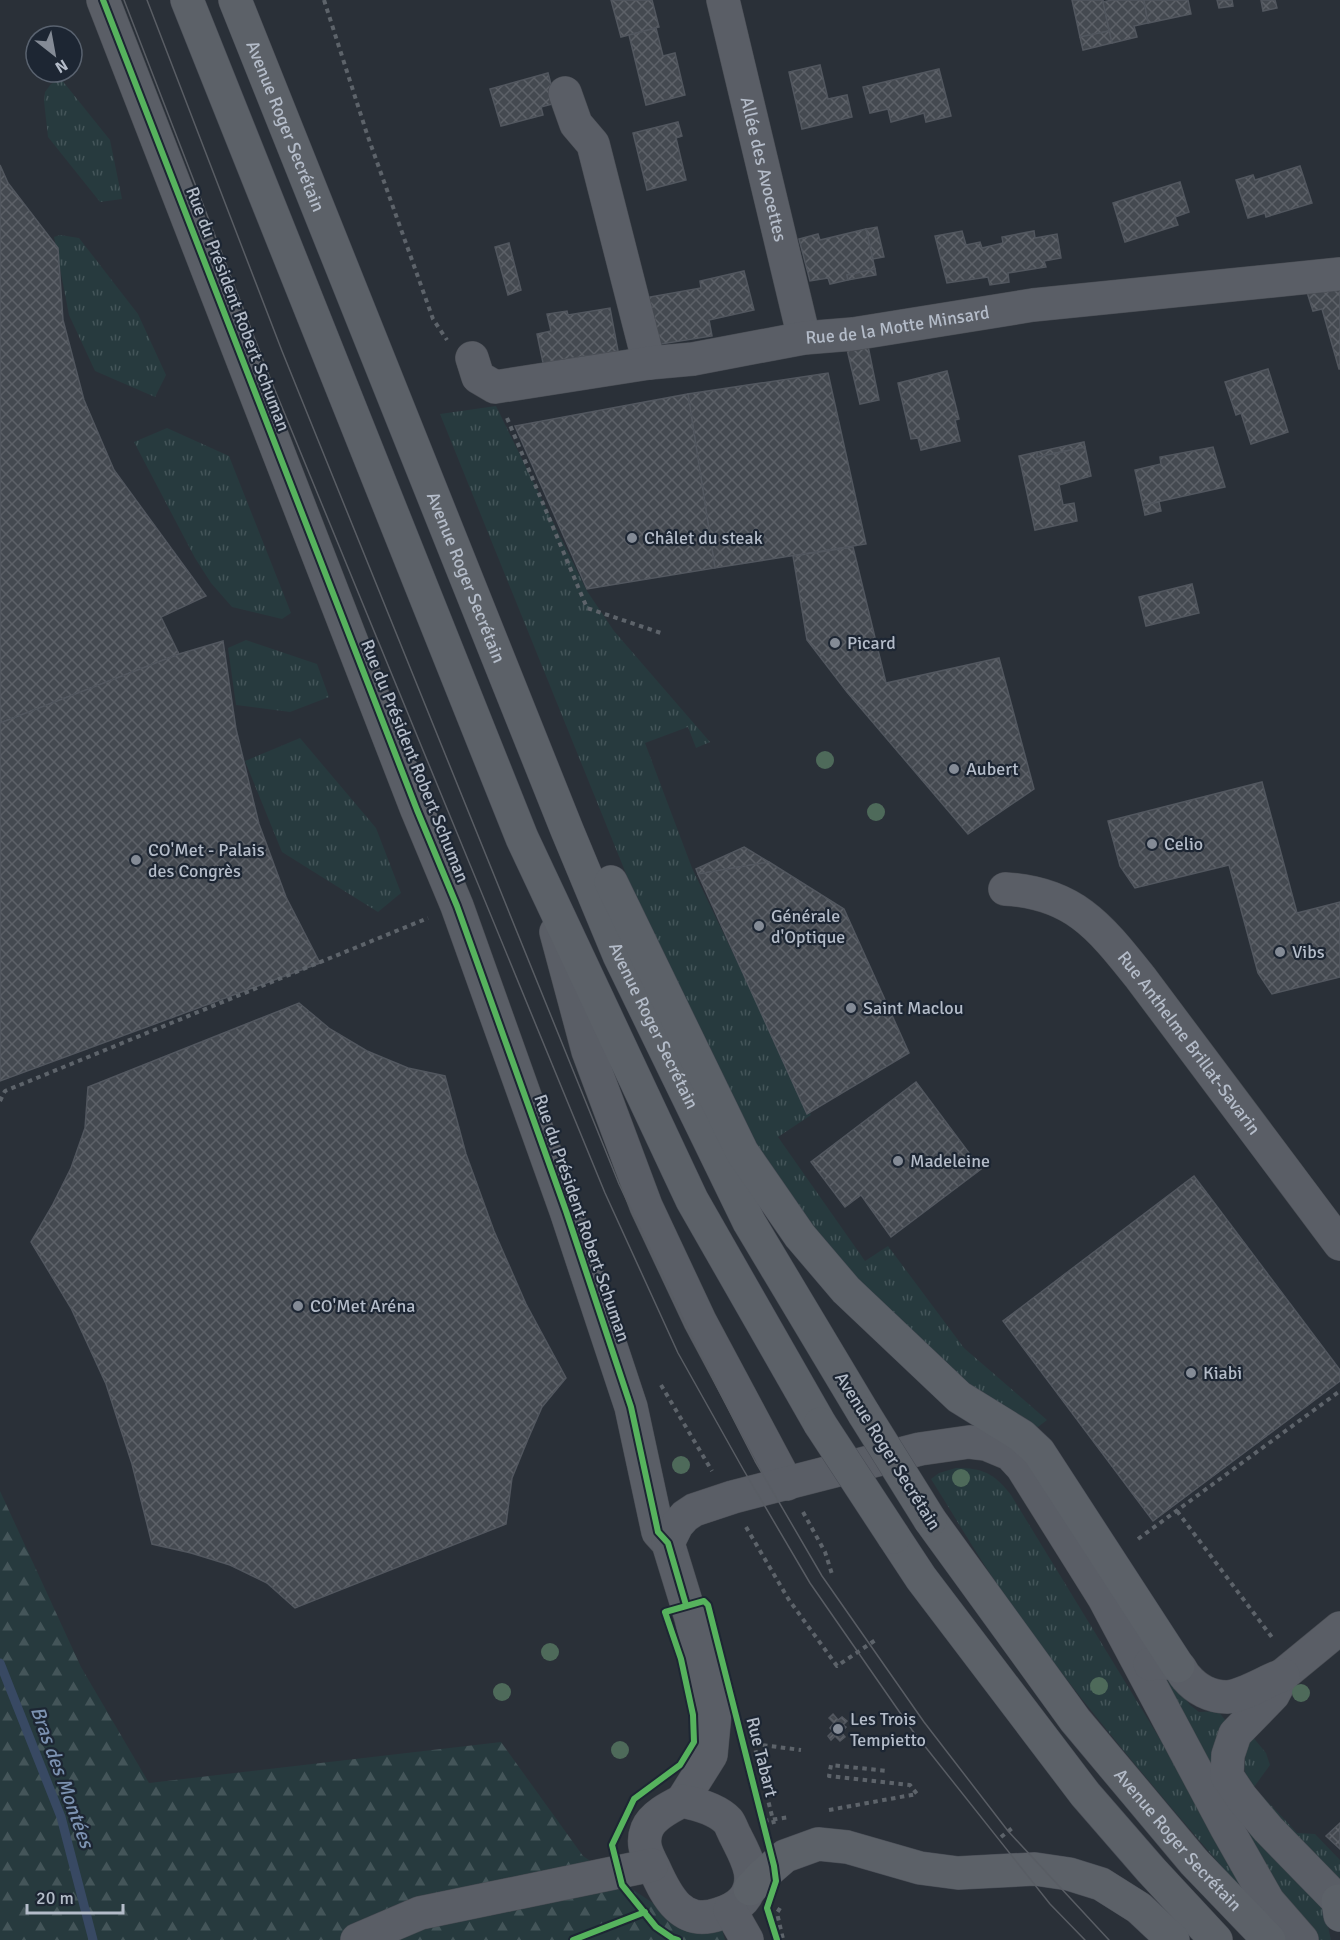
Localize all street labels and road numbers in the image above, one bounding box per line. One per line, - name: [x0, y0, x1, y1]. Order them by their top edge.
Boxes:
- street label: Avenue Roger Secrétain: [241, 37, 330, 215]
- street label: Allée des Avocettes: [736, 95, 792, 244]
- street label: Rue du Président Robert Schuman: [181, 184, 295, 434]
- street label: Rue de la Motte Minsard: [805, 301, 991, 349]
- street label: Avenue Roger Secrétain: [422, 489, 510, 666]
- street label: Rue du Président Robert Schuman: [356, 636, 474, 886]
- street label: Avenue Roger Secrétain: [604, 939, 703, 1113]
- street label: Rue Anthelme Brillat-Savarin: [1113, 947, 1265, 1139]
- street label: Rue du Président Robert Schuman: [529, 1091, 635, 1345]
- street label: Avenue Roger Secrétain: [830, 1368, 946, 1534]
- street label: Rue Tabart: [741, 1715, 783, 1799]
- street label: Avenue Roger Secrétain: [1109, 1764, 1246, 1916]

